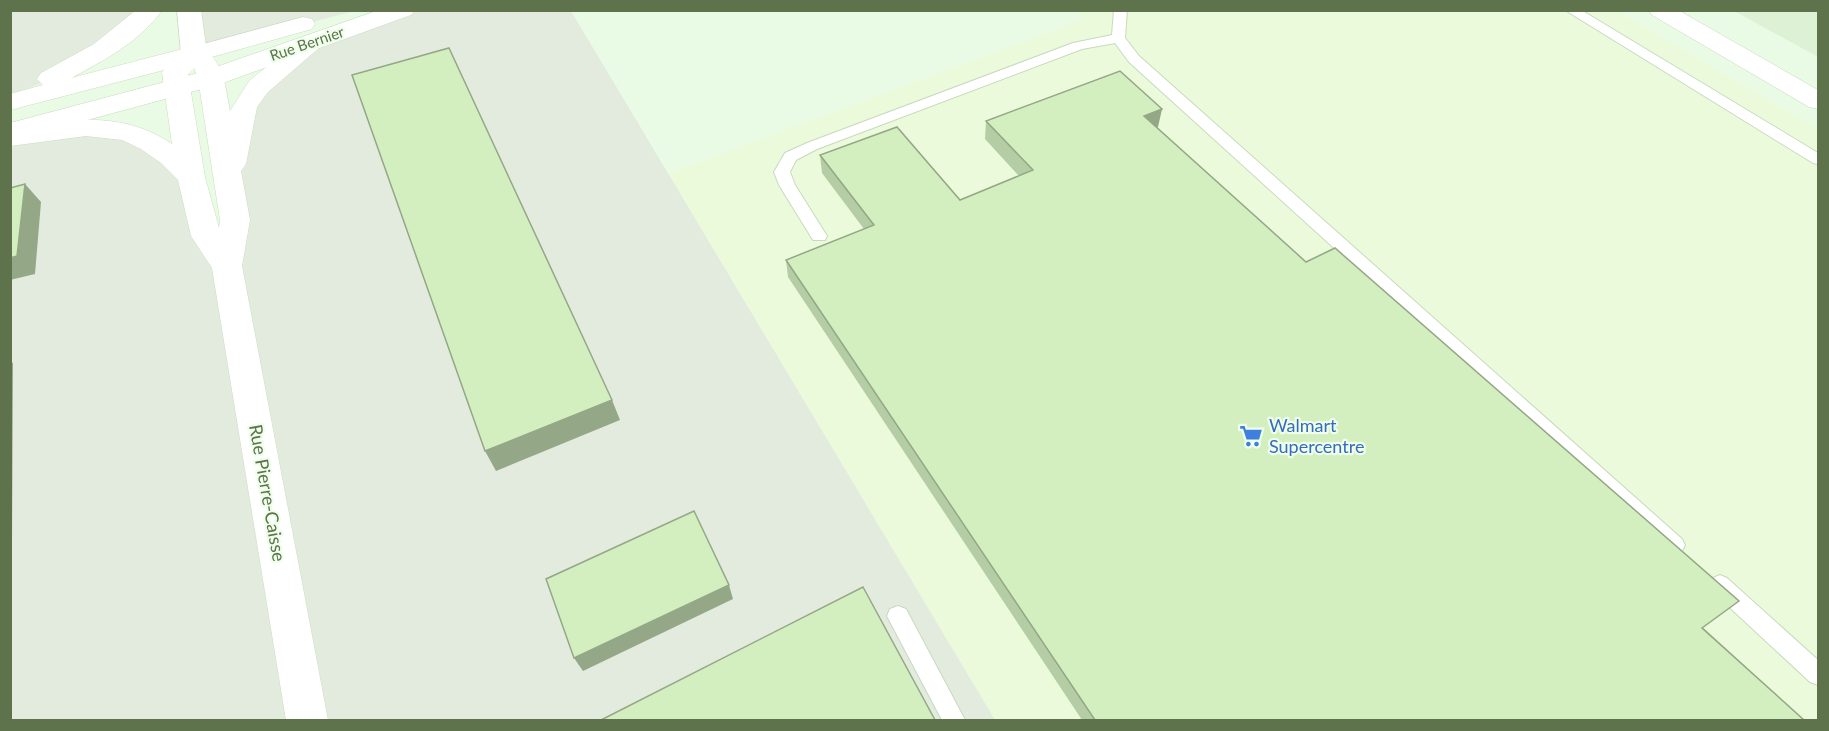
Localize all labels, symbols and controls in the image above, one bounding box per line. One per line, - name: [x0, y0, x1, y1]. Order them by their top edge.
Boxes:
- street label: Rue Bernier: [267, 22, 347, 64]
- place label: Walmart Supercentre: [1269, 414, 1364, 457]
- street label: Rue Pierre-Caisse: [245, 422, 291, 563]
- supermarket icon: Walmart Supercentre: [1238, 423, 1264, 449]

